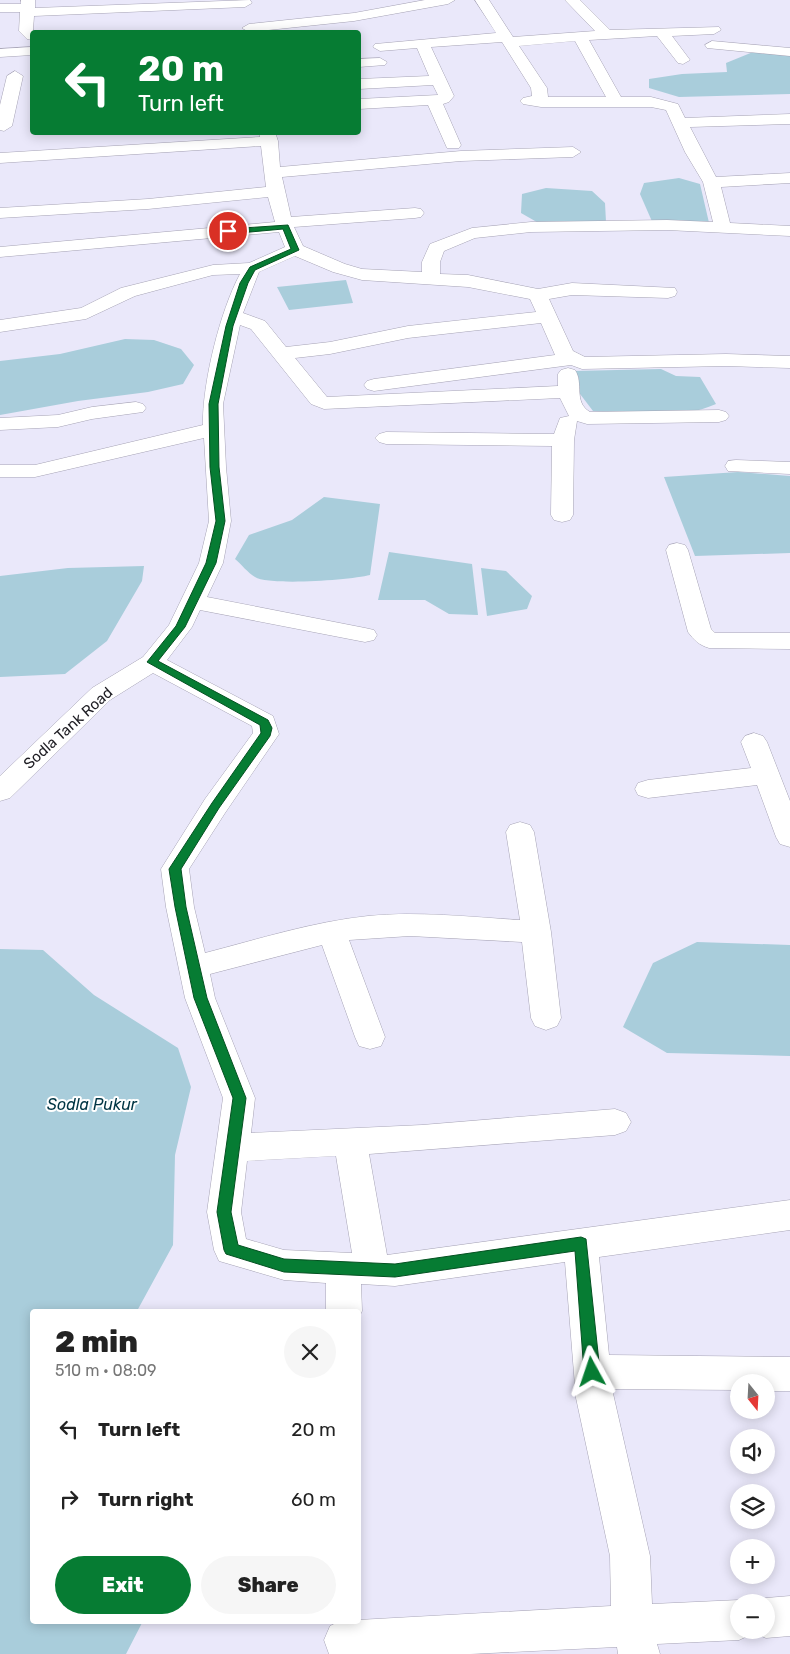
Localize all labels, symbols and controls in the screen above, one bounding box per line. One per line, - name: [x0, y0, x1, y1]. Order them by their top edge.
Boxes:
- text: 20 m: [138, 48, 224, 90]
- icon: left: [55, 50, 120, 115]
- text: Turn left: [138, 90, 224, 117]
- pin: [207, 210, 249, 252]
- icon: arrive: [214, 217, 242, 245]
- street label: Sodla Tank Road: [20, 683, 116, 773]
- water label: Sodla Pukur: [47, 1095, 138, 1114]
- text: 2 min: [55, 1324, 138, 1360]
- button: close: [284, 1326, 336, 1378]
- position arrow: [565, 1345, 617, 1397]
- text: 510 m · 08:09: [55, 1361, 157, 1380]
- north arrow: [730, 1374, 775, 1419]
- map controls: [730, 1374, 775, 1639]
- icon: left: [55, 1415, 83, 1443]
- text: Turn left: [98, 1418, 180, 1441]
- text: 20 m: [291, 1418, 336, 1441]
- button: sound: [730, 1429, 775, 1474]
- button: layers: [730, 1484, 775, 1529]
- icon: right: [55, 1485, 83, 1513]
- text: Turn right: [98, 1488, 193, 1511]
- text: 60 m: [291, 1488, 336, 1511]
- button: +: [730, 1539, 775, 1584]
- button: Exit: [55, 1556, 191, 1614]
- button: Share: [201, 1556, 336, 1614]
- button: −: [730, 1594, 775, 1639]

